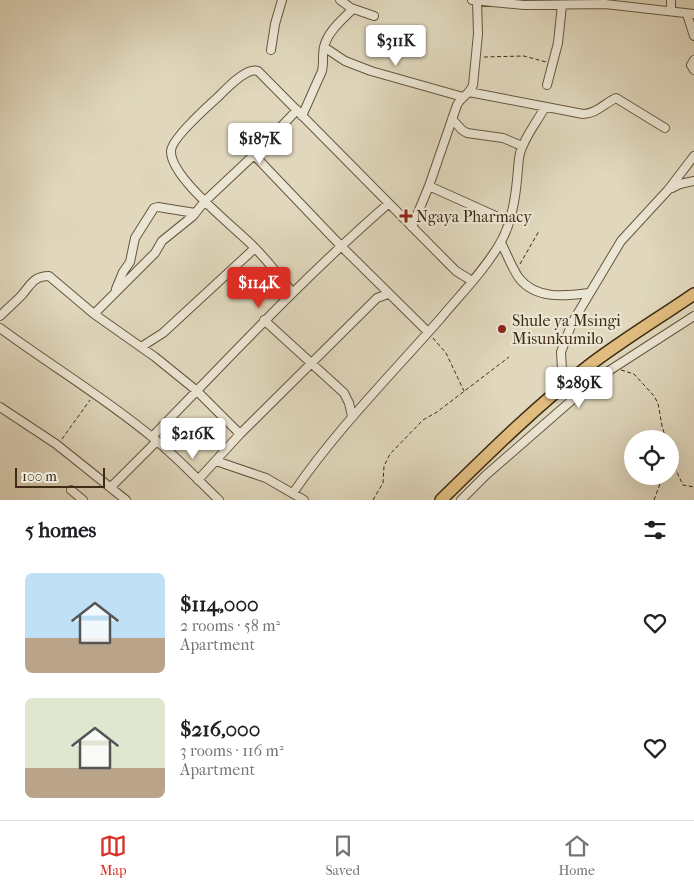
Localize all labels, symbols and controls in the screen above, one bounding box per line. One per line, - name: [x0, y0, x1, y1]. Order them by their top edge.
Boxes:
- pin: $311K: [361, 24, 431, 67]
- text: $311K: [377, 31, 415, 50]
- pin: $187K: [225, 122, 295, 165]
- text: $187K: [239, 129, 281, 148]
- place label: Ngaya Pharmacy: [416, 207, 532, 226]
- marker: Ngaya Pharmacy: [400, 210, 412, 222]
- pin: $114K: [224, 266, 294, 309]
- text: $114K: [238, 273, 280, 292]
- place label: Shule ya Msingi Misunkumilo: [512, 311, 621, 348]
- marker: Shule ya Msingi Misunkumilo: [496, 323, 508, 335]
- pin: $289K: [544, 366, 614, 409]
- text: $289K: [556, 373, 602, 392]
- pin: $216K: [158, 418, 228, 460]
- text: $216K: [172, 424, 214, 443]
- map controls: [624, 430, 679, 485]
- button: locate: [624, 430, 679, 485]
- scale bar: [15, 465, 105, 488]
- text: 100 m: [22, 468, 57, 485]
- icon: filters: [641, 516, 669, 544]
- text: 5 homes: [25, 518, 96, 542]
- text: $114,000: [180, 592, 259, 616]
- icon: home: [65, 593, 125, 653]
- icon: heart: [641, 609, 669, 637]
- text: 2 rooms · 58 m²: [180, 616, 280, 635]
- text: Apartment: [180, 635, 255, 654]
- text: $216,000: [180, 717, 260, 741]
- icon: home: [65, 718, 125, 778]
- icon: heart: [641, 734, 669, 762]
- text: 3 rooms · 116 m²: [180, 741, 283, 760]
- text: Apartment: [180, 760, 255, 779]
- tab: Map: [99, 832, 127, 879]
- tab: Saved: [325, 832, 360, 879]
- tab: Home: [558, 832, 595, 879]

